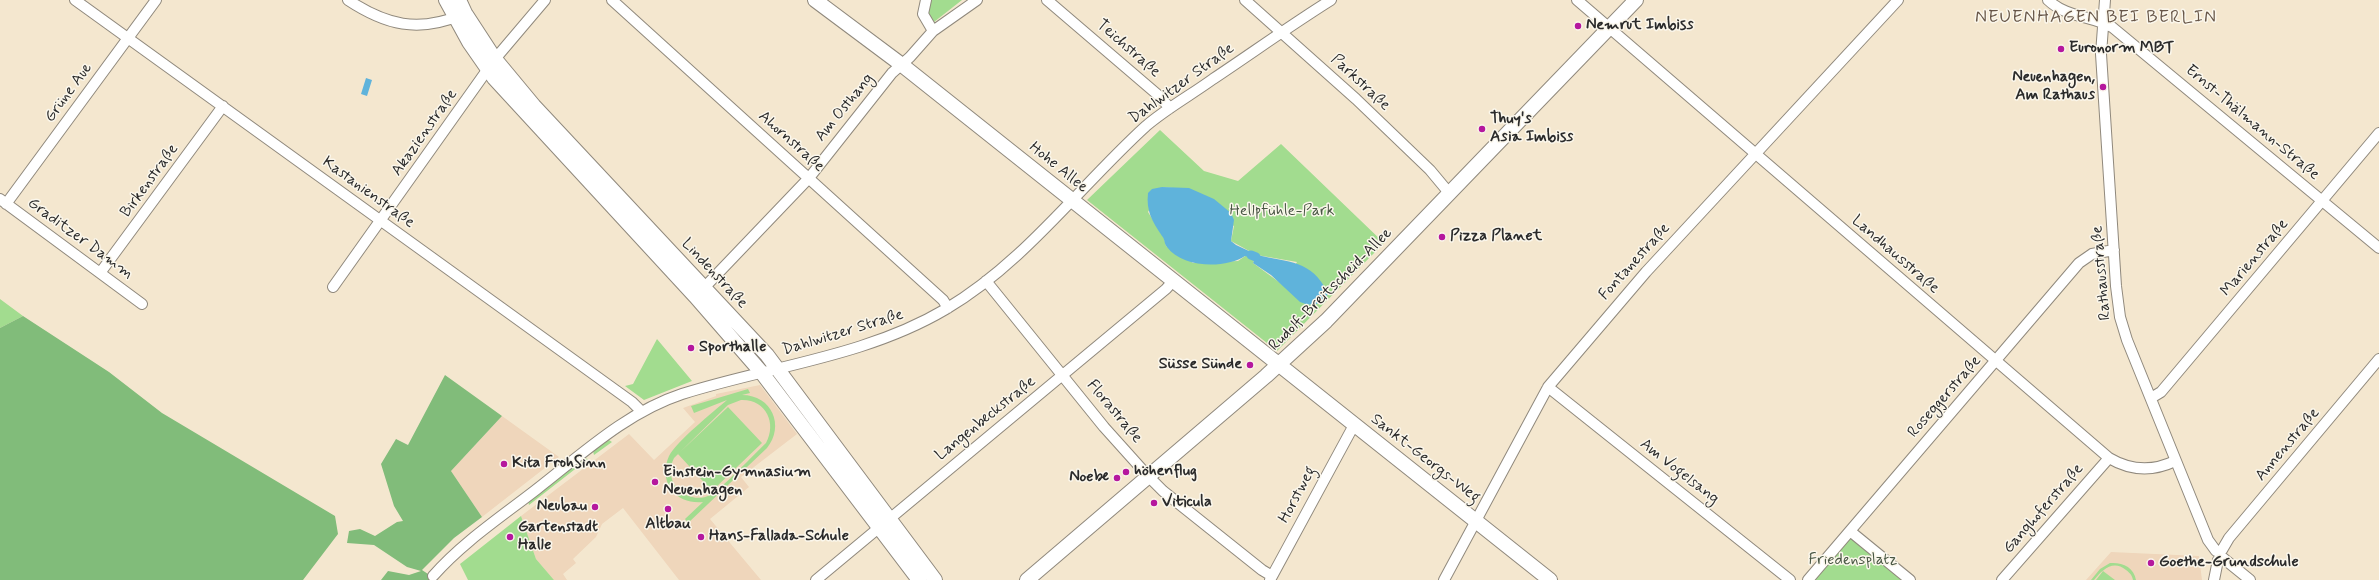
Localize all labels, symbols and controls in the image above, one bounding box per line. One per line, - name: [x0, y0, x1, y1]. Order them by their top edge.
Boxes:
- district label: NEUENHAGEN BEI BERLIN: [1974, 7, 2218, 29]
- street label: Teichstraße: [1092, 16, 1164, 82]
- place label: Nemrut Imbiss: [1586, 16, 1693, 36]
- marker: Nemrut Imbiss: [1573, 21, 1583, 31]
- street label: Dahlwitzer Straße: [1126, 39, 1238, 129]
- place label: Euronorm MBT: [2069, 39, 2174, 59]
- marker: Euronorm MBT: [2056, 44, 2066, 54]
- street label: Parkstraße: [1326, 51, 1394, 115]
- street label: Grüne Aue: [41, 60, 97, 126]
- street label: Ernst-Thälmann-Straße: [2181, 61, 2323, 185]
- place label: Neuenhagen, Am Rathaus: [2012, 68, 2095, 106]
- street label: Am Osthang: [812, 70, 878, 146]
- marker: Neuenhagen, Am Rathaus: [2098, 82, 2108, 92]
- street label: Akazienstraße: [388, 86, 462, 180]
- street label: Ahornstraße: [754, 107, 828, 177]
- place label: Thuy's Asia Imbiss: [1490, 110, 1573, 148]
- marker: Thuy's Asia Imbiss: [1477, 124, 1487, 134]
- street label: Hohe Allee: [1025, 138, 1091, 198]
- street label: Birkenstraße: [117, 140, 183, 222]
- street label: Kastanienstraße: [318, 153, 418, 233]
- street label: Graditzer Damm: [23, 194, 137, 284]
- park label: Hellpfühle-Park: [1230, 202, 1334, 222]
- street label: Landhausstraße: [1847, 212, 1943, 298]
- street label: Marienstraße: [2217, 215, 2293, 301]
- street label: Fontanestraße: [1595, 219, 1675, 305]
- street label: Rudolf-Breitscheid-Allee: [1265, 224, 1397, 356]
- street label: Rathausstraße: [2088, 225, 2116, 321]
- place label: Pizza Planet: [1450, 227, 1542, 247]
- marker: Pizza Planet: [1437, 232, 1447, 242]
- street label: Lindenstraße: [677, 235, 751, 313]
- street label: Dahlwitzer Straße: [780, 305, 906, 361]
- place label: Sporthalle: [699, 338, 766, 358]
- marker: Sporthalle: [686, 343, 696, 353]
- street label: Roseggerstraße: [1904, 352, 1986, 442]
- place label: Süsse Sünde: [1159, 355, 1242, 375]
- marker: Süsse Sünde: [1245, 360, 1255, 370]
- street label: Langenbeckstraße: [932, 373, 1040, 465]
- street label: Florastraße: [1082, 376, 1146, 448]
- street label: Annenstraße: [2252, 404, 2324, 486]
- street label: Sankt-Georgs-Weg: [1366, 410, 1484, 508]
- street label: Am Vogelsang: [1636, 435, 1722, 509]
- place label: Kita FrohSinn: [512, 454, 606, 474]
- marker: Kita FrohSinn: [499, 459, 509, 469]
- street label: Ganghoferstraße: [2000, 460, 2088, 558]
- place label: höhenflug: [1134, 462, 1197, 482]
- place label: Einstein-Gymnasium Neuenhagen: [663, 463, 811, 501]
- street label: Horstweg: [1275, 463, 1321, 527]
- marker: höhenflug: [1121, 467, 1131, 477]
- place label: Noebe: [1069, 468, 1109, 488]
- marker: Noebe: [1112, 473, 1122, 483]
- marker: Einstein-Gymnasium Neuenhagen: [650, 477, 660, 487]
- place label: Viticula: [1162, 493, 1212, 513]
- place label: Neubau: [537, 497, 587, 517]
- marker: Viticula: [1149, 498, 1159, 508]
- marker: Neubau: [590, 502, 600, 512]
- marker: Altbau: [663, 504, 673, 514]
- place label: Altbau: [645, 515, 691, 535]
- place label: Gartenstadt Halle: [518, 518, 598, 556]
- place label: Hans-Fallada-Schule: [709, 527, 849, 547]
- marker: Gartenstadt Halle: [505, 532, 515, 542]
- marker: Hans-Fallada-Schule: [696, 532, 706, 542]
- park label: Friedensplatz: [1809, 551, 1897, 571]
- place label: Goethe-Grundschule: [2159, 553, 2299, 573]
- marker: Goethe-Grundschule: [2146, 558, 2156, 568]

